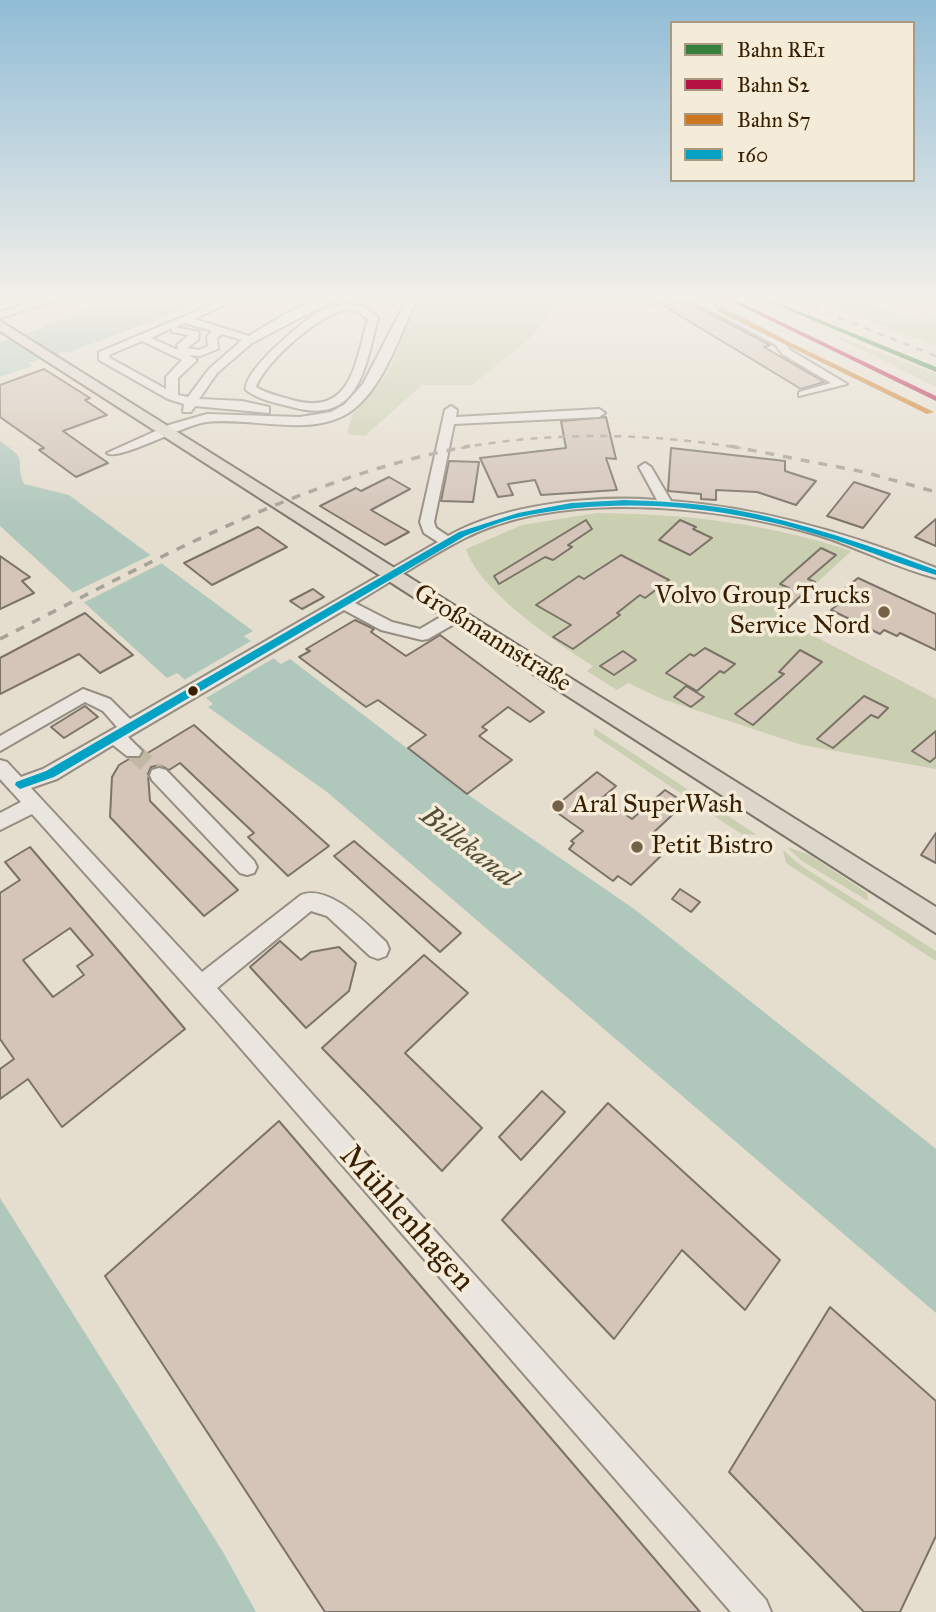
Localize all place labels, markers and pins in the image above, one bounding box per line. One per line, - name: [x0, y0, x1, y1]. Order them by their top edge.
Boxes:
- place label: Volvo Group Trucks Service Nord: [655, 581, 870, 642]
- marker: Volvo Group Trucks Service Nord: [876, 604, 892, 620]
- unlabelled marker: [186, 684, 200, 698]
- place label: Aral SuperWash: [572, 790, 743, 822]
- marker: Aral SuperWash: [550, 798, 566, 814]
- place label: Petit Bistro: [651, 831, 773, 863]
- marker: Petit Bistro: [629, 839, 645, 855]

